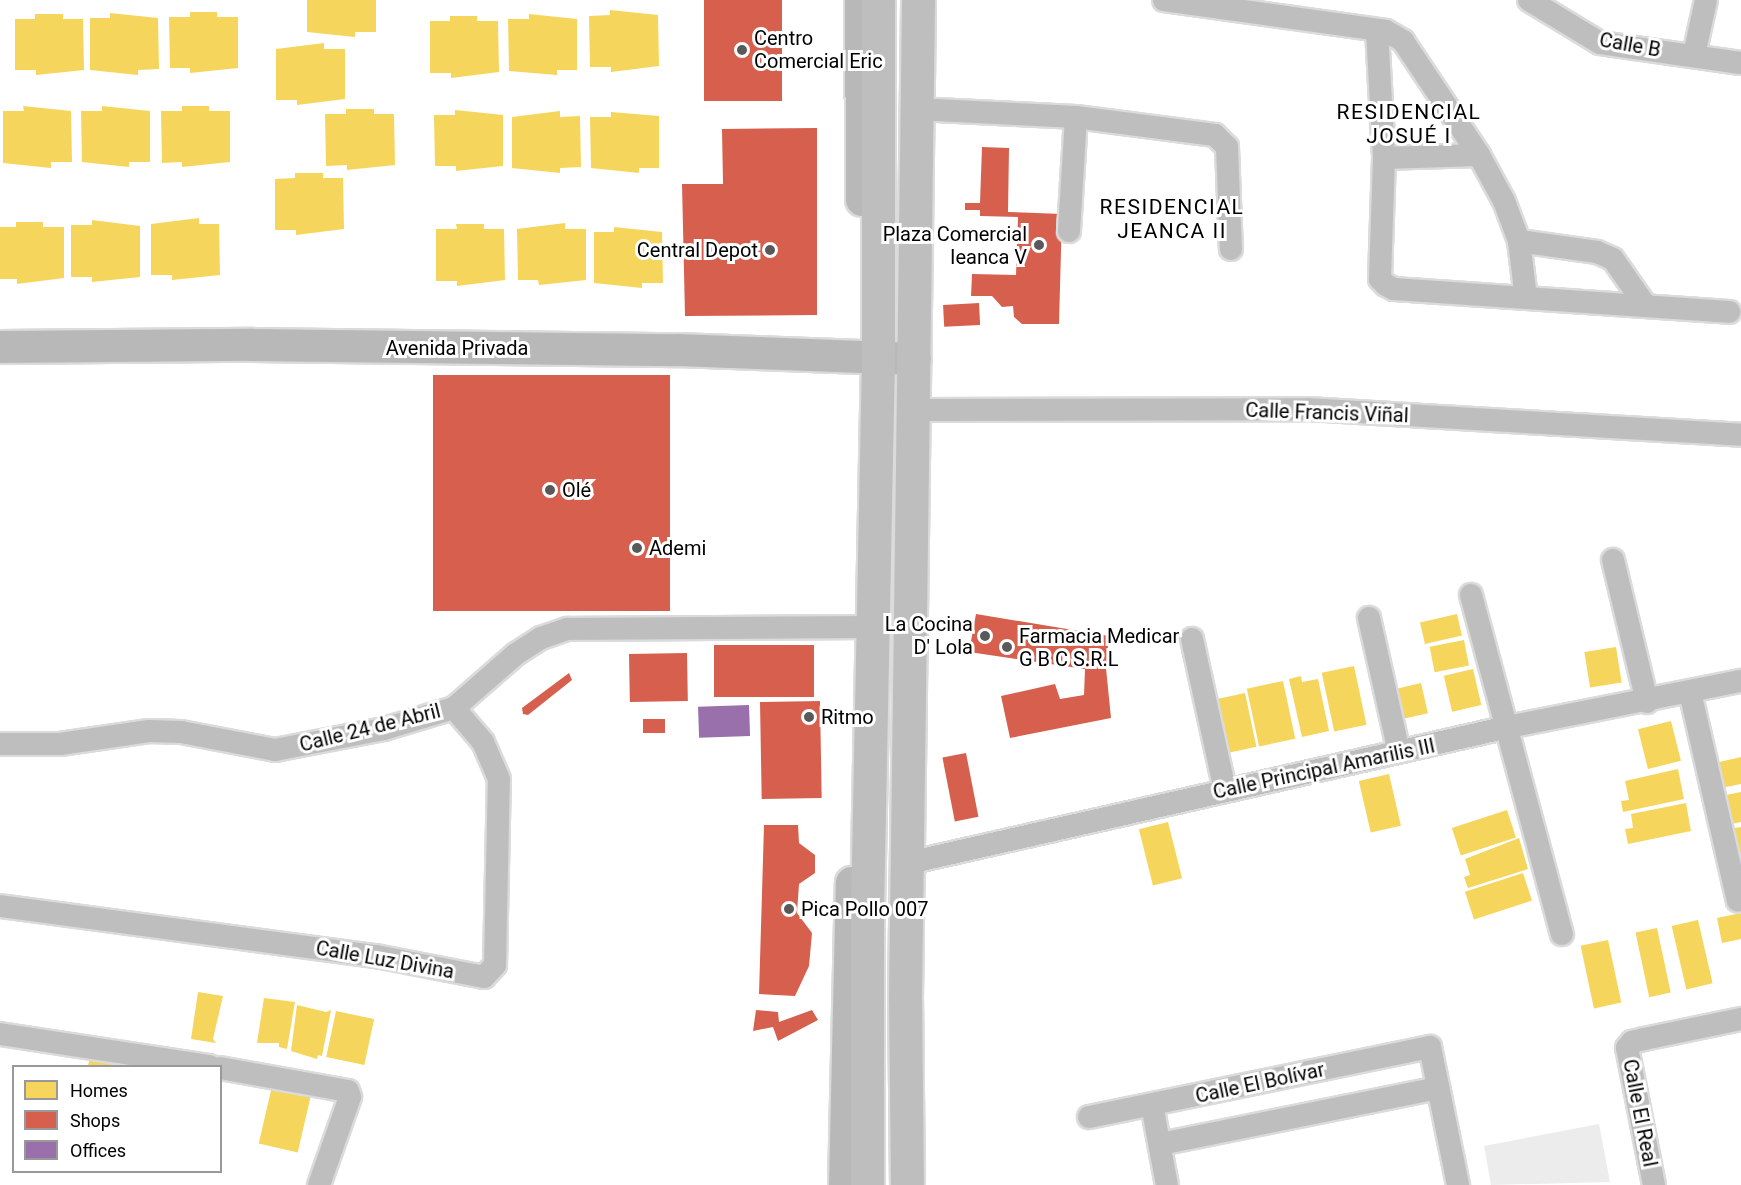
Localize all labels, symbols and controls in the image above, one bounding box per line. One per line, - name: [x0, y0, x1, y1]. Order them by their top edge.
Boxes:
- place label: Centro Comercial Eric: [754, 27, 883, 74]
- street label: Calle B: [1598, 28, 1662, 62]
- marker: Centro Comercial Eric: [735, 43, 749, 57]
- district label: RESIDENCIAL JOSUÉ I: [1337, 99, 1481, 149]
- district label: RESIDENCIAL JEANCA II: [1100, 194, 1244, 244]
- place label: Plaza Comercial Ieanca V: [883, 222, 1027, 269]
- place label: Central Depot: [637, 238, 758, 262]
- marker: Plaza Comercial Ieanca V: [1032, 238, 1046, 252]
- marker: Central Depot: [763, 243, 777, 257]
- street label: Avenida Privada: [386, 336, 528, 360]
- street label: Calle Francis Viñal: [1245, 398, 1409, 428]
- place label: Olé: [562, 478, 591, 502]
- marker: Olé: [543, 483, 557, 497]
- place label: Ademi: [649, 536, 706, 560]
- marker: Ademi: [630, 541, 644, 555]
- place label: La Cocina D' Lola: [885, 612, 973, 659]
- place label: Farmacia Medicar G B C S.R.L: [1019, 624, 1179, 671]
- marker: La Cocina D' Lola: [978, 629, 992, 643]
- marker: Farmacia Medicar G B C S.R.L: [1000, 640, 1014, 654]
- street label: Calle 24 de Abril: [297, 699, 443, 757]
- place label: Ritmo: [821, 705, 874, 729]
- marker: Ritmo: [802, 710, 816, 724]
- street label: Calle Principal Amarilis III: [1211, 734, 1437, 804]
- place label: Pica Pollo 007: [801, 897, 928, 921]
- marker: Pica Pollo 007: [782, 902, 796, 916]
- street label: Calle Luz Divina: [314, 936, 456, 984]
- street label: Calle El Real: [1618, 1057, 1662, 1169]
- street label: Calle El Bolívar: [1193, 1058, 1327, 1108]
- legend: [12, 1065, 222, 1173]
- text: Homes: [70, 1080, 128, 1101]
- text: Shops: [70, 1110, 120, 1131]
- text: Offices: [70, 1140, 126, 1161]

